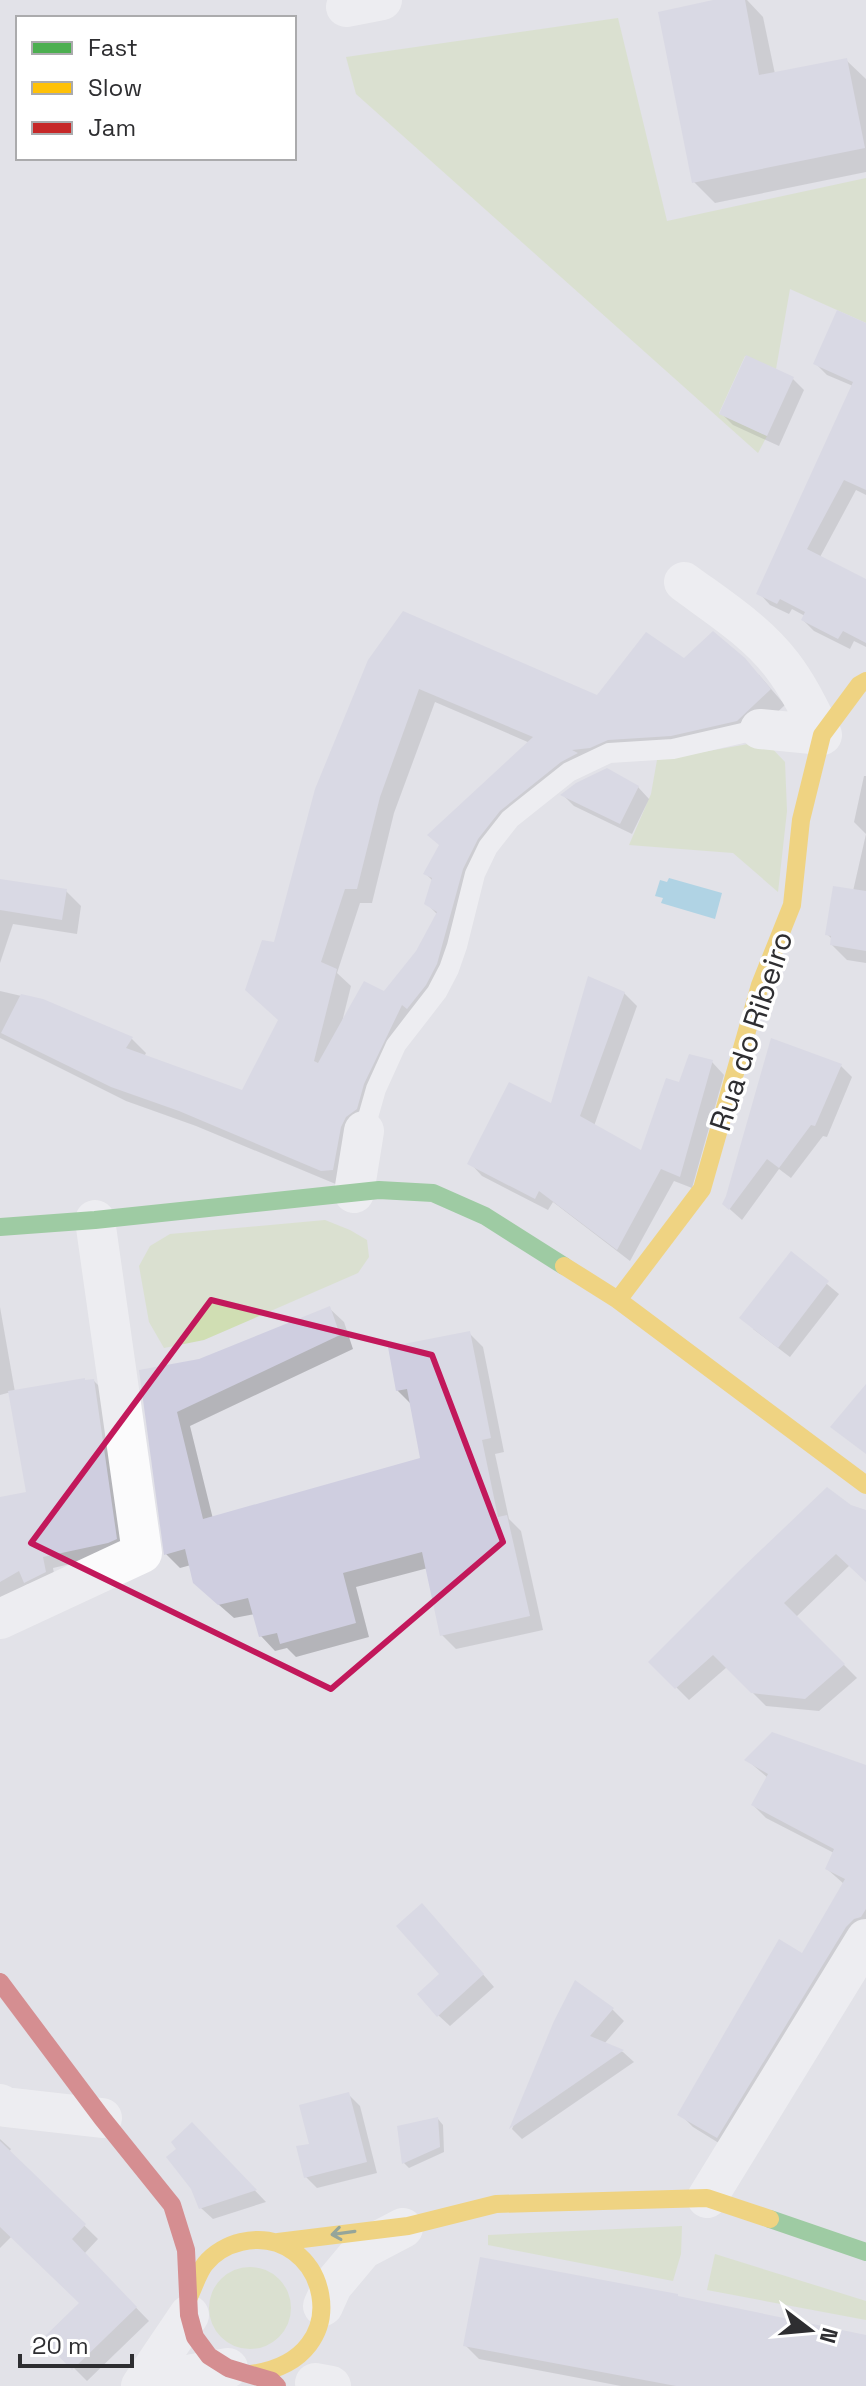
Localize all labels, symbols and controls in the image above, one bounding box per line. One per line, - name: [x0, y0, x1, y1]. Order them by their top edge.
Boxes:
- legend: [16, 16, 296, 160]
- text: Fast: [88, 32, 138, 63]
- text: Slow: [88, 72, 142, 103]
- text: Jam: [88, 112, 136, 143]
- street label: Rua do Ribeiro: [700, 926, 802, 1136]
- one-way arrow: [331, 2226, 356, 2241]
- north arrow: [770, 2290, 850, 2370]
- scale bar: [20, 2318, 132, 2368]
- text: N: [814, 2325, 845, 2346]
- text: 20 m: [32, 2330, 89, 2361]

